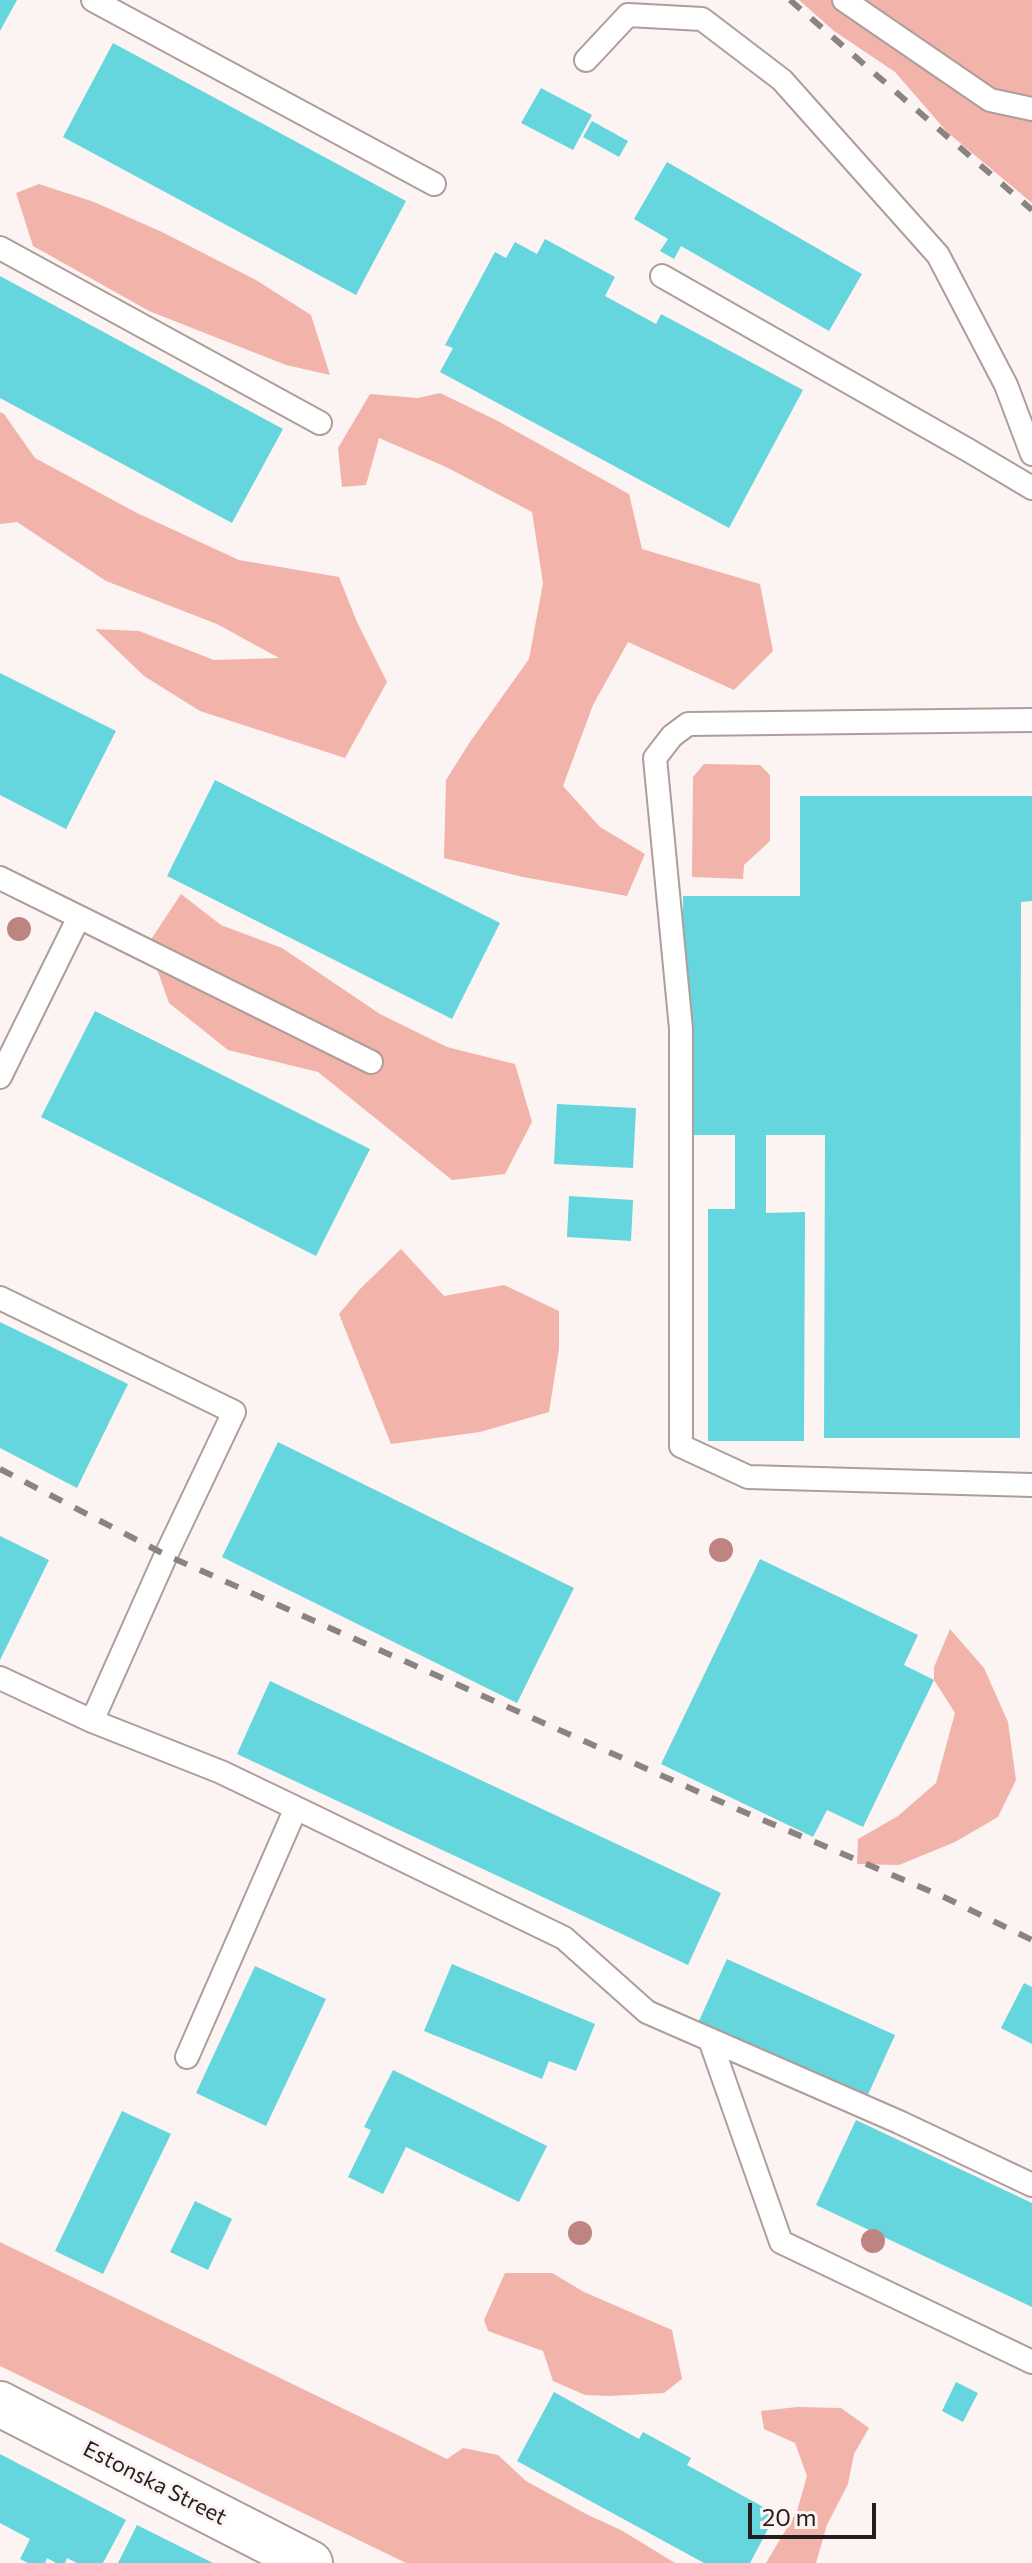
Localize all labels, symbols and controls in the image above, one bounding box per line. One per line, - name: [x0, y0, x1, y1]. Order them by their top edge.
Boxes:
- street label: Estonska Street: [79, 2436, 231, 2530]
- scale bar: [752, 2487, 880, 2537]
- text: 20 m: [762, 2502, 816, 2531]

